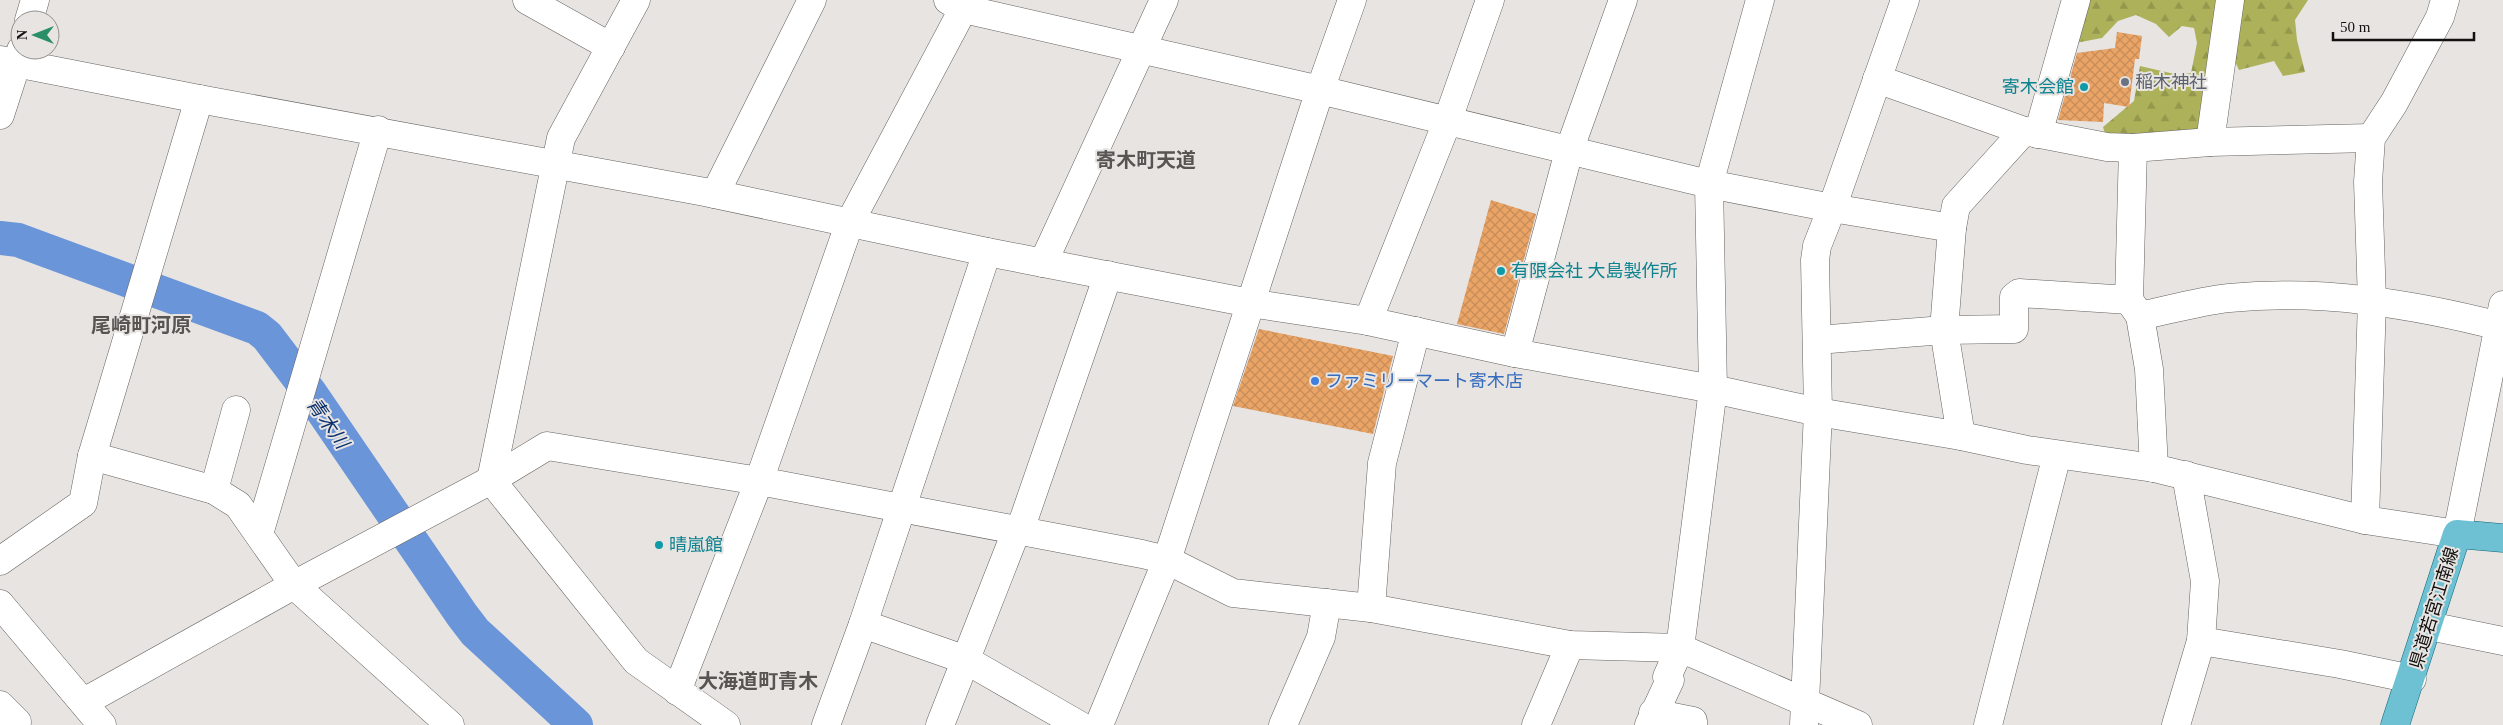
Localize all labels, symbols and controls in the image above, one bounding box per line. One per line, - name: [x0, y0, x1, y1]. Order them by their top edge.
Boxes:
- north arrow: [10, 10, 60, 60]
- scale bar: [2333, 10, 2474, 42]
- text: 50 m: [2340, 19, 2371, 35]
- text: N: [15, 30, 30, 40]
- place label: 稲木神社: [2135, 72, 2207, 92]
- marker: 稲木神社: [2119, 76, 2131, 88]
- place label: 寄木会館: [2002, 77, 2074, 97]
- marker: 寄木会館: [2078, 81, 2090, 93]
- district label: 寄木町天道: [1096, 149, 1196, 171]
- place label: 有限会社 大島製作所: [1511, 261, 1678, 281]
- marker: 有限会社 大島製作所: [1495, 265, 1507, 277]
- district label: 尾崎町河原: [91, 314, 191, 336]
- place label: ファミリーマート寄木店: [1325, 371, 1523, 391]
- marker: ファミリーマート寄木店: [1309, 375, 1321, 387]
- water label: 青木川: [303, 394, 354, 454]
- place label: 晴嵐館: [669, 535, 723, 555]
- marker: 晴嵐館: [653, 539, 665, 551]
- street label: 県道若宮江南線: [2406, 545, 2462, 671]
- district label: 大海道町青木: [698, 670, 818, 692]

